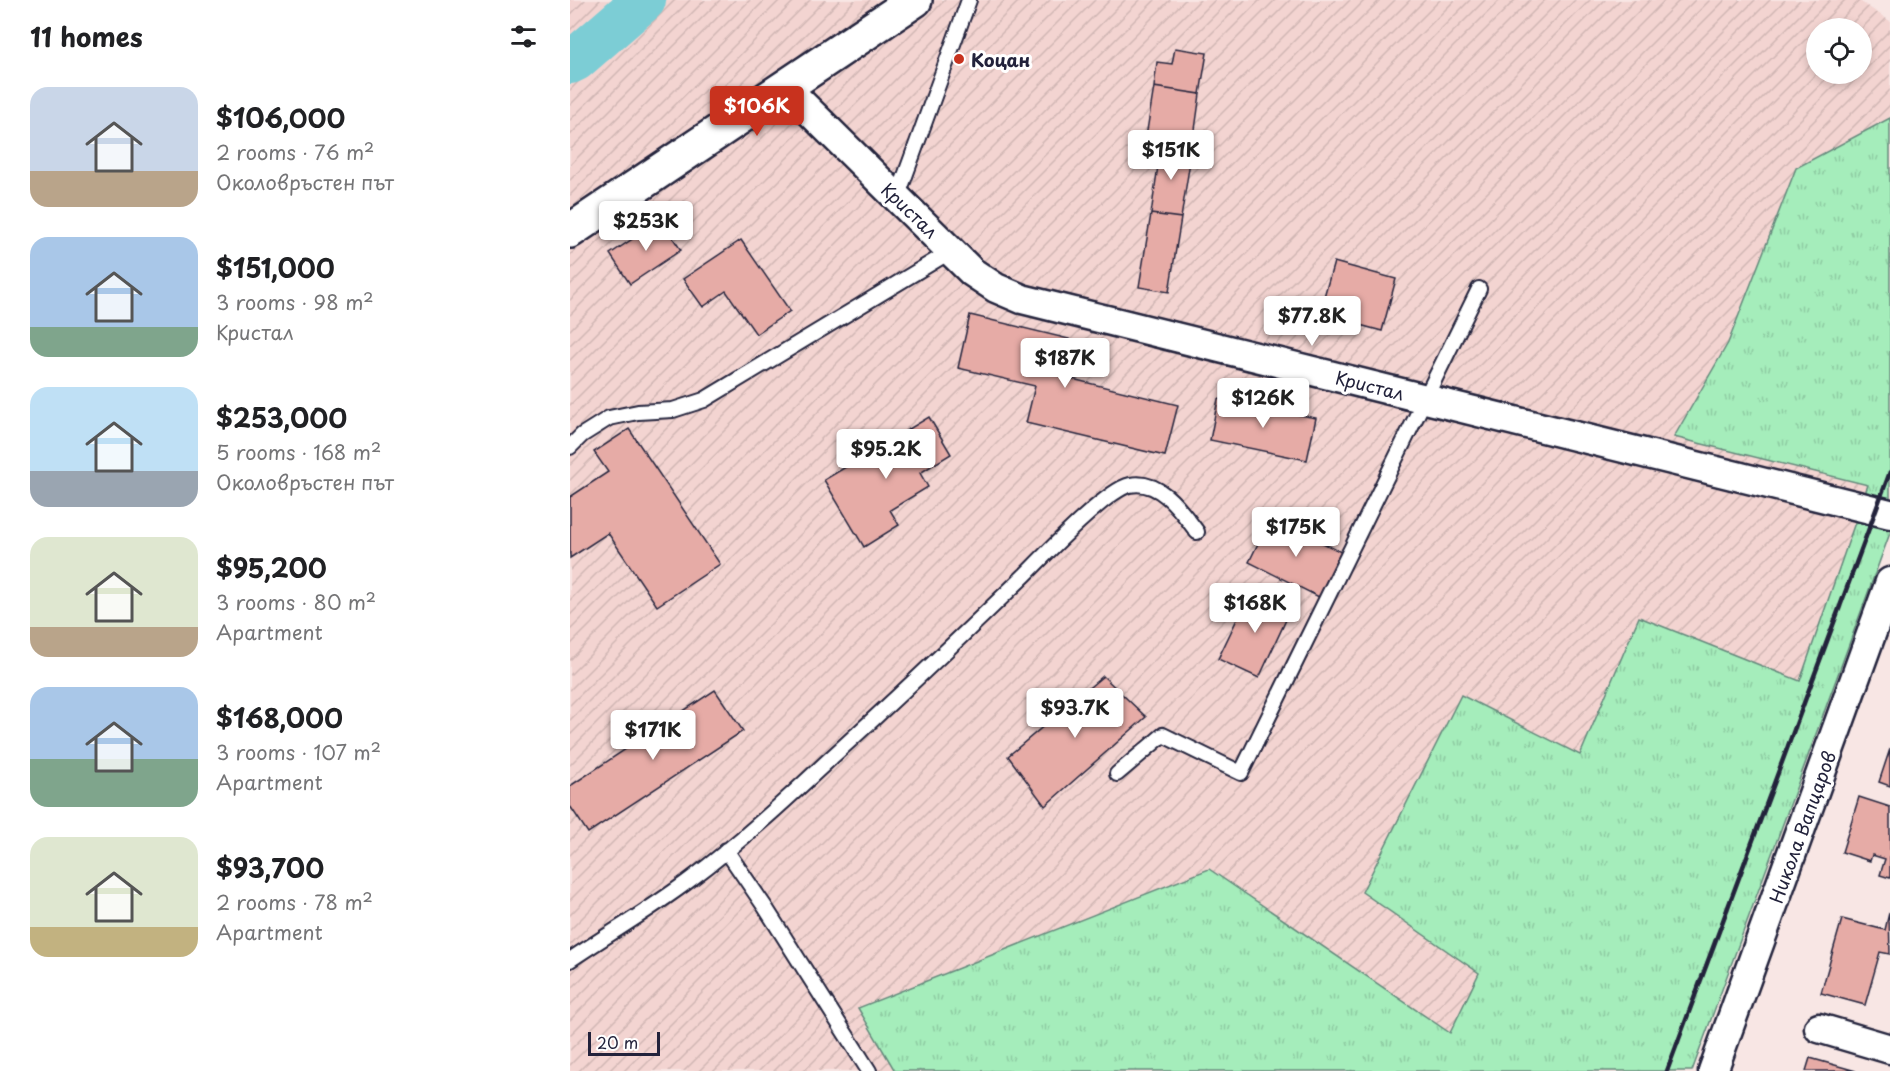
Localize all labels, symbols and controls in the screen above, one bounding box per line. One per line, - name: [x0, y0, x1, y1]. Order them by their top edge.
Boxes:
- text: 11 homes: [30, 17, 143, 56]
- map controls: [1806, 18, 1872, 84]
- button: locate: [1806, 18, 1872, 84]
- icon: filters: [507, 20, 540, 53]
- place label: Коцан: [971, 46, 1030, 73]
- marker: Коцан: [952, 52, 966, 66]
- pin: $106K: [715, 86, 799, 137]
- text: $106K: [724, 90, 790, 120]
- text: $106,000: [216, 98, 345, 137]
- icon: home: [78, 111, 150, 183]
- pin: $151K: [1129, 130, 1213, 181]
- text: $151K: [1142, 134, 1200, 164]
- text: 2 rooms · 76 m²: [216, 137, 374, 167]
- text: Околовръстен път: [216, 167, 394, 197]
- street label: Кристал: [875, 176, 945, 244]
- pin: $253K: [604, 201, 688, 252]
- text: $253K: [613, 205, 679, 235]
- text: $151,000: [216, 248, 335, 287]
- icon: home: [78, 261, 150, 333]
- text: 3 rooms · 98 m²: [216, 287, 374, 317]
- pin: $77.8K: [1263, 296, 1361, 347]
- text: $77.8K: [1278, 300, 1346, 330]
- text: Кристал: [216, 317, 294, 347]
- pin: $187K: [1023, 338, 1107, 389]
- text: $187K: [1035, 342, 1095, 372]
- street label: Кристал: [1333, 363, 1407, 407]
- pin: $126K: [1221, 378, 1305, 429]
- text: $126K: [1231, 382, 1295, 412]
- text: $253,000: [216, 398, 347, 437]
- icon: home: [78, 411, 150, 483]
- pin: $95.2K: [837, 429, 935, 480]
- text: $95.2K: [850, 433, 922, 463]
- text: 5 rooms · 168 m²: [216, 437, 381, 467]
- text: Околовръстен път: [216, 467, 394, 497]
- pin: $175K: [1254, 507, 1338, 558]
- text: $175K: [1266, 511, 1326, 541]
- text: $95,200: [216, 548, 327, 587]
- icon: home: [78, 561, 150, 633]
- pin: $168K: [1213, 583, 1297, 634]
- text: 3 rooms · 80 m²: [216, 587, 376, 617]
- text: $168K: [1223, 587, 1287, 617]
- text: Apartment: [216, 617, 323, 647]
- pin: $93.7K: [1026, 688, 1124, 739]
- text: $93.7K: [1040, 692, 1110, 722]
- text: $168,000: [216, 698, 343, 737]
- pin: $171K: [611, 710, 695, 761]
- icon: home: [78, 711, 150, 783]
- text: $171K: [625, 714, 681, 744]
- text: 3 rooms · 107 m²: [216, 737, 381, 767]
- street label: Никола Вапцаров: [1762, 747, 1842, 907]
- text: Apartment: [216, 767, 323, 797]
- text: $93,700: [216, 848, 324, 887]
- icon: home: [78, 861, 150, 933]
- text: 2 rooms · 78 m²: [216, 887, 373, 917]
- text: Apartment: [216, 917, 323, 947]
- scale bar: [588, 1029, 660, 1056]
- text: 20 m: [597, 1030, 638, 1054]

